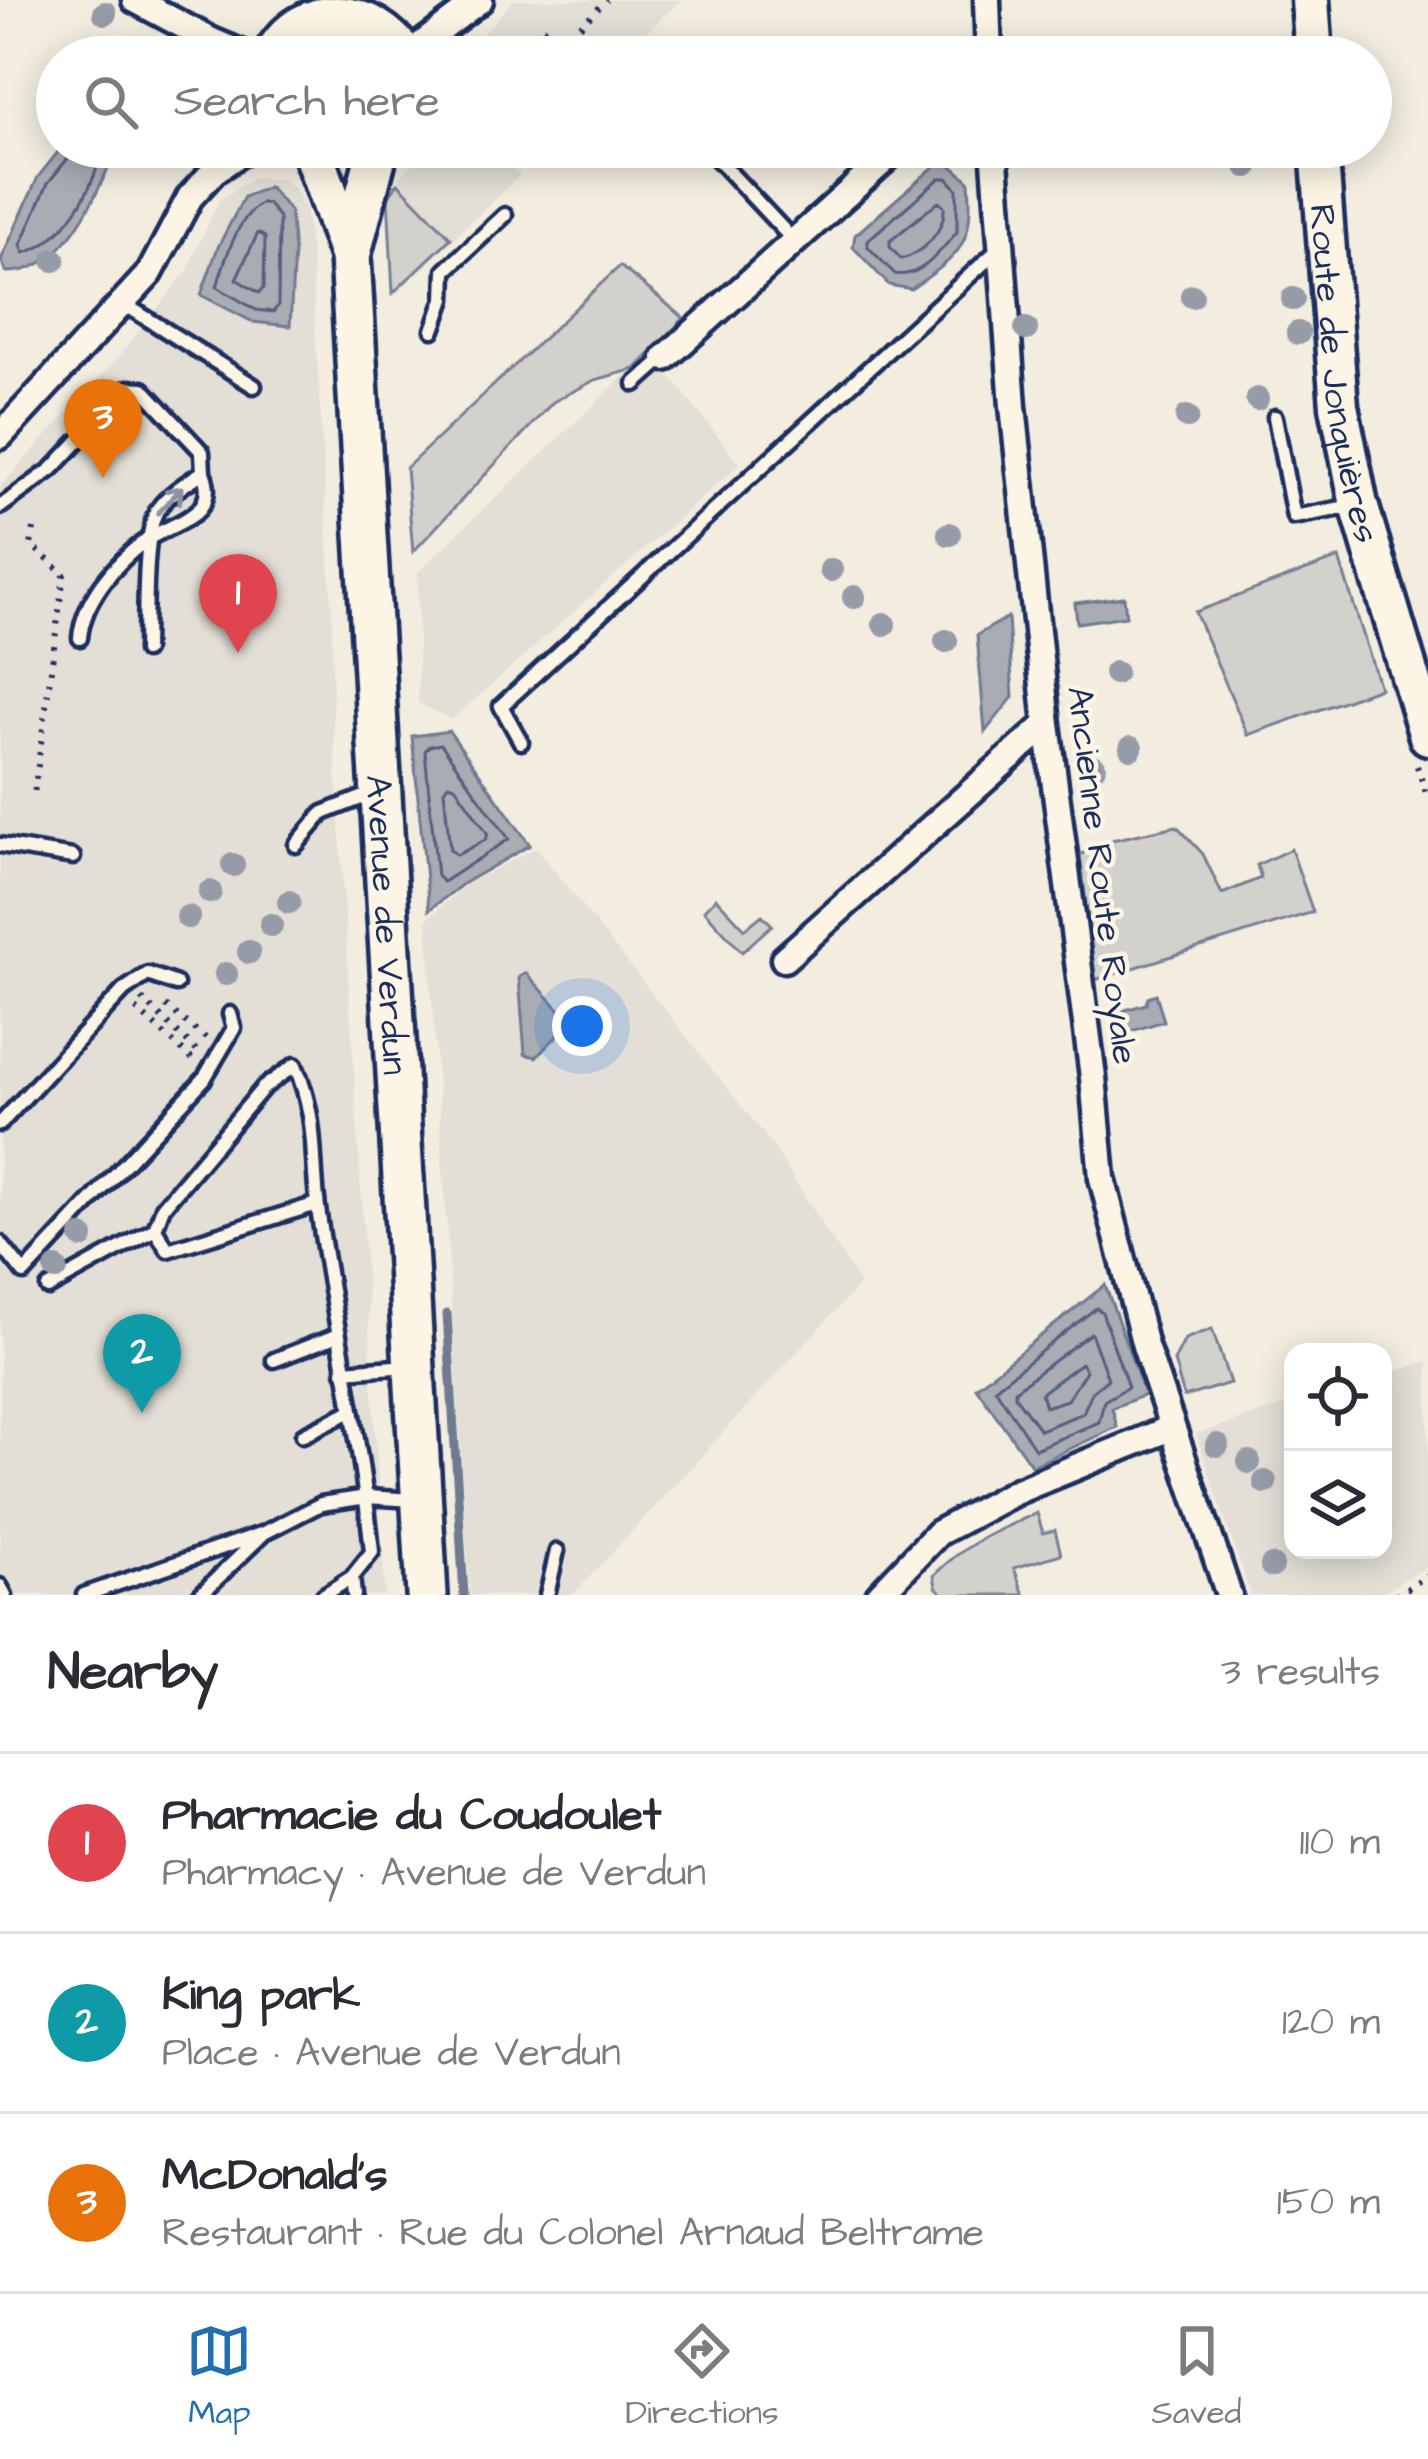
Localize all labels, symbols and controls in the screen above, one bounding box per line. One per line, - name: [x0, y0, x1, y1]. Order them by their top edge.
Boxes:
- search box: [36, 36, 1392, 168]
- icon: search: [78, 69, 144, 135]
- text: Search here: [174, 71, 440, 133]
- street label: Route de Jonquières: [1295, 202, 1392, 549]
- pin: 3: [64, 379, 142, 478]
- one-way arrow: [156, 486, 183, 516]
- pin: 1: [199, 554, 277, 653]
- street label: Ancienne Route Royale: [1053, 683, 1150, 1067]
- street label: Avenue de Verdun: [352, 774, 420, 1076]
- your location: [552, 996, 612, 1056]
- pin: 2: [103, 1314, 181, 1413]
- map controls: [1284, 1343, 1392, 1559]
- button: locate: [1284, 1343, 1392, 1451]
- button: layers: [1284, 1451, 1392, 1559]
- text: Nearby: [48, 1638, 218, 1709]
- text: 3 results: [1221, 1646, 1380, 1700]
- text: Pharmacie du Coudoulet: [162, 1785, 661, 1847]
- text: 1: [85, 1816, 90, 1870]
- text: 110 m: [1299, 1816, 1380, 1870]
- text: Pharmacy · Avenue de Verdun: [162, 1847, 706, 1901]
- text: King park: [162, 1965, 360, 2027]
- text: 2: [76, 1996, 98, 2050]
- text: 120 m: [1282, 1996, 1380, 2050]
- text: Place · Avenue de Verdun: [162, 2027, 621, 2081]
- text: McDonald's: [162, 2145, 388, 2207]
- text: 3: [77, 2176, 97, 2230]
- text: 150 m: [1277, 2176, 1380, 2230]
- text: Restaurant · Rue du Colonel Arnaud Beltrame: [162, 2207, 984, 2261]
- tab: Map: [186, 2318, 252, 2436]
- tab: Directions: [625, 2318, 779, 2436]
- tab: Saved: [1152, 2318, 1242, 2436]

